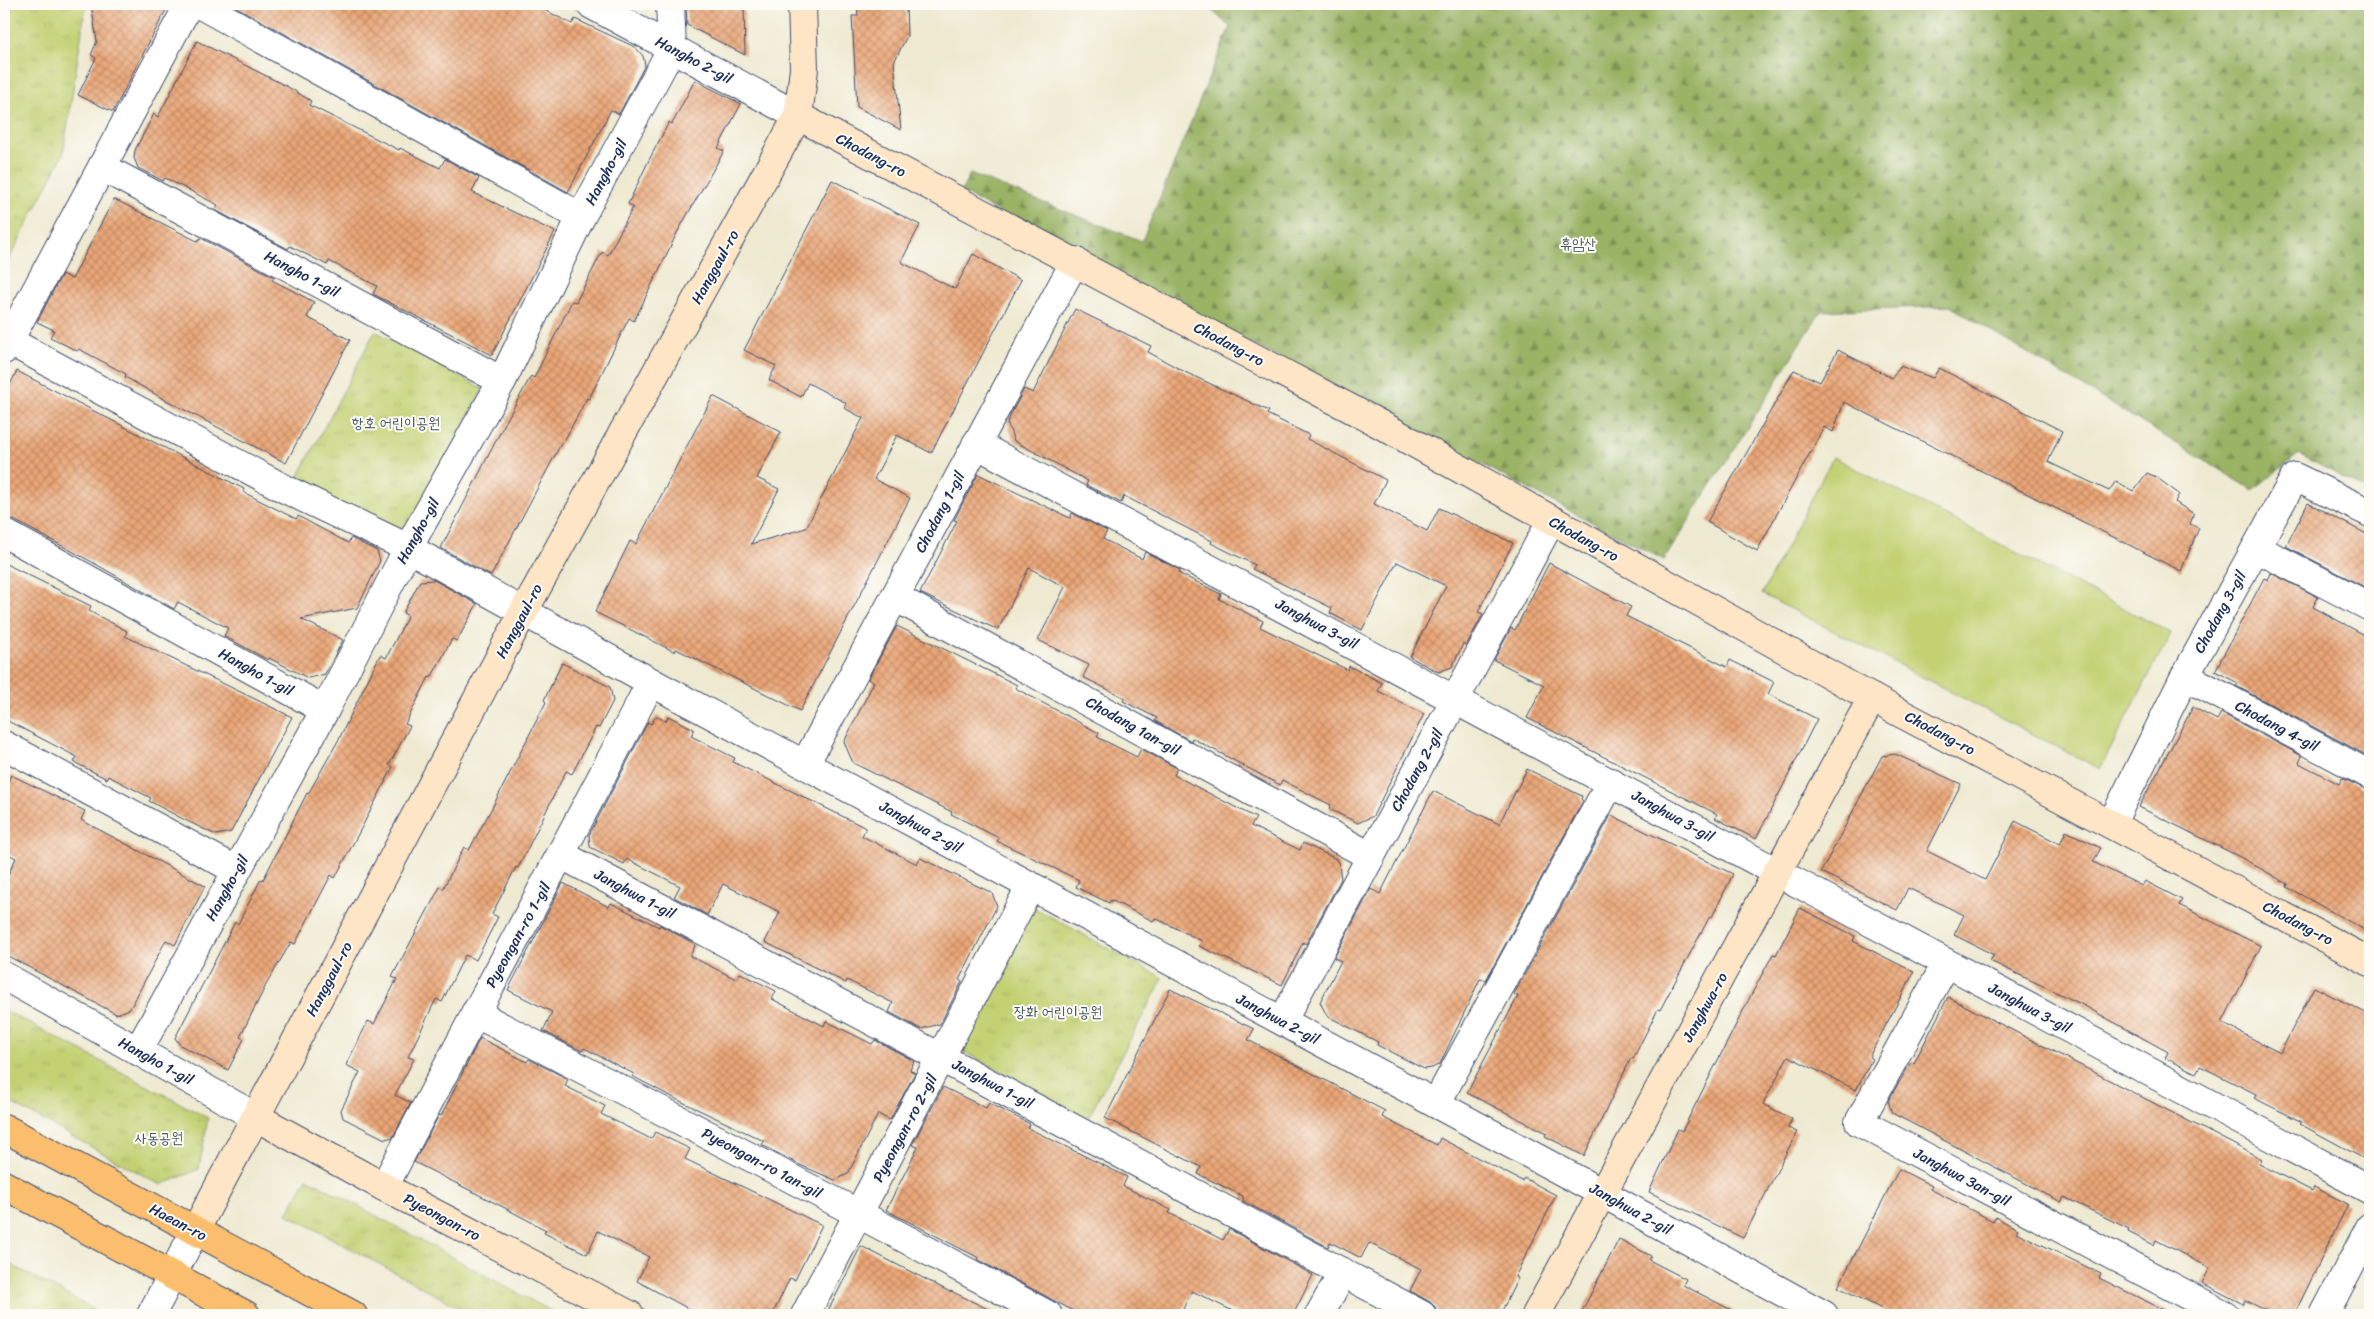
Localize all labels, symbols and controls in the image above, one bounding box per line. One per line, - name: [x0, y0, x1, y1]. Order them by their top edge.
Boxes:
- street label: Hangho 2-gil: [650, 29, 738, 92]
- street label: Chodang-ro: [831, 126, 911, 185]
- street label: Hangho-gil: [578, 133, 635, 210]
- street label: Hanggaul-ro: [684, 225, 746, 309]
- park label: 휴암산: [1560, 231, 1596, 257]
- street label: Hangho 1-gil: [259, 243, 345, 305]
- street label: Chodang-ro: [1189, 315, 1269, 374]
- park label: 항호 어린이공원: [352, 410, 440, 436]
- street label: Chodang 1-gil: [908, 466, 973, 558]
- street label: Hangho-gil: [389, 492, 447, 569]
- street label: Chodang-ro: [1544, 509, 1624, 569]
- street label: Chodang 3-gil: [2187, 565, 2254, 658]
- street label: Hanggaul-ro: [488, 578, 550, 663]
- street label: Janghwa 3-gil: [1270, 591, 1364, 657]
- street label: Hangho 1-gil: [214, 641, 299, 704]
- street label: Chodang 1an-gil: [1081, 689, 1186, 763]
- street label: Chodang 4-gil: [2230, 693, 2324, 759]
- street label: Chodang-ro: [1900, 704, 1980, 763]
- street label: Chodang 2-gil: [1383, 723, 1451, 816]
- street label: Janghwa 3-gil: [1626, 782, 1720, 850]
- street label: Janghwa 2-gil: [874, 793, 968, 861]
- street label: Hangho-gil: [198, 849, 256, 926]
- street label: Janghwa 1-gil: [589, 861, 681, 927]
- street label: Pyeongan-ro 1-gil: [478, 877, 558, 993]
- street label: Chodang-ro: [2258, 894, 2338, 953]
- street label: Hanggaul-ro: [298, 936, 360, 1021]
- street label: Janghwa-ro: [1675, 967, 1735, 1048]
- street label: Janghwa 3-gil: [1983, 975, 2077, 1041]
- street label: Janghwa 2-gil: [1231, 986, 1325, 1052]
- park label: 장화 어린이공원: [1014, 999, 1102, 1025]
- street label: Hangho 1-gil: [114, 1030, 199, 1093]
- street label: Janghwa 1-gil: [947, 1051, 1039, 1117]
- street label: Pyeongan-ro 2-gil: [865, 1068, 945, 1187]
- street label: Pyeongan-ro 1an-gil: [697, 1120, 828, 1206]
- park label: 사동공원: [135, 1125, 183, 1151]
- street label: Janghwa 3an-gil: [1908, 1140, 2016, 1214]
- street label: Janghwa 2-gil: [1584, 1175, 1678, 1243]
- street label: Pyeongan-ro: [399, 1186, 486, 1248]
- street label: Haean-ro: [144, 1196, 212, 1248]

